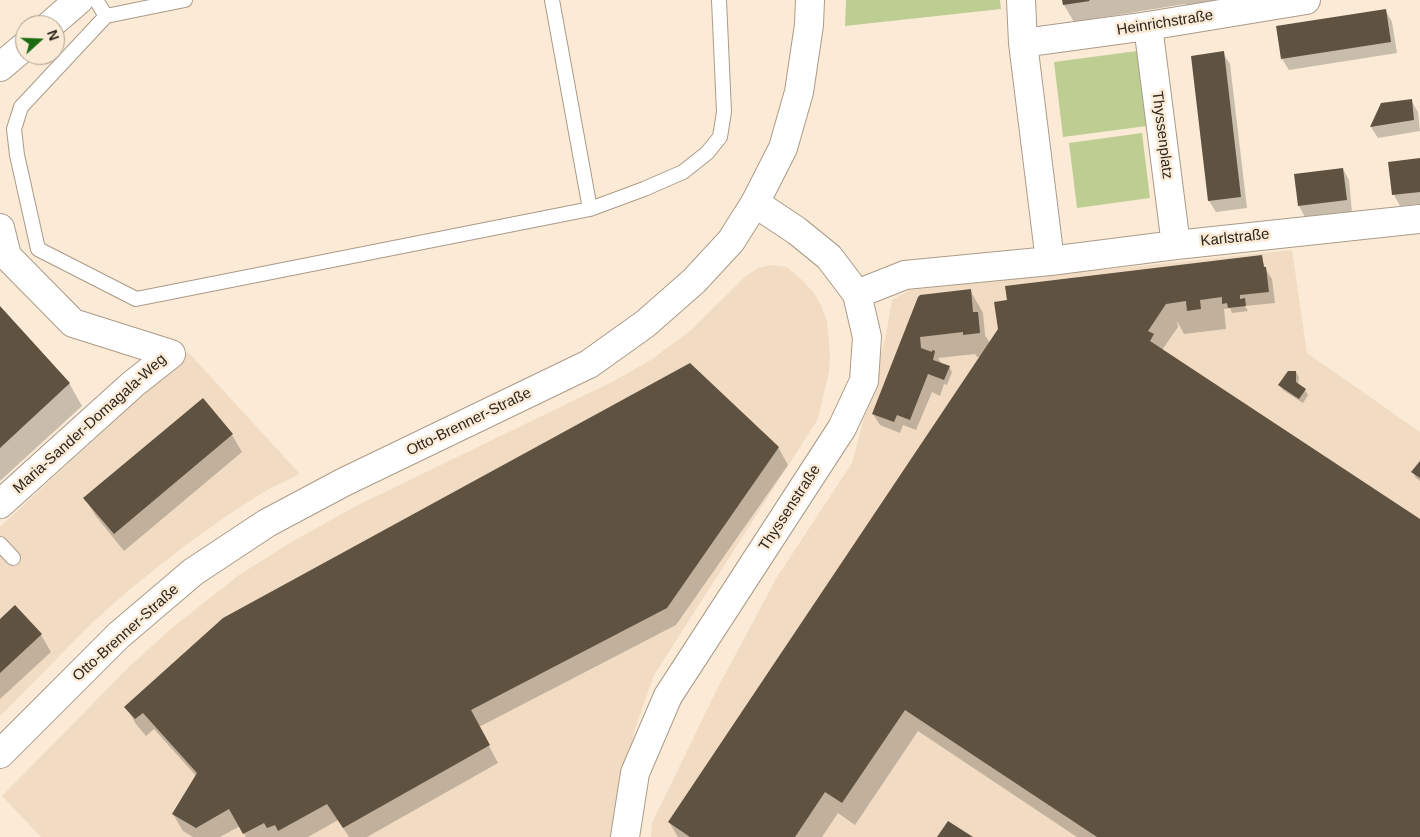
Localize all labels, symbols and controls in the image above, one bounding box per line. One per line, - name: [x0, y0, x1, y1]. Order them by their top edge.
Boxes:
- street label: Heinrichstraße: [1115, 6, 1215, 40]
- north arrow: [15, 15, 65, 65]
- text: N: [44, 28, 62, 43]
- street label: Thyssenplatz: [1148, 90, 1176, 180]
- street label: Karlstraße: [1200, 225, 1270, 251]
- street label: Maria-Sander-Domagala-Weg: [10, 350, 170, 498]
- street label: Otto-Brenner-Straße: [404, 384, 534, 460]
- street label: Thyssenstraße: [755, 462, 825, 554]
- street label: Otto-Brenner-Straße: [69, 581, 183, 685]

